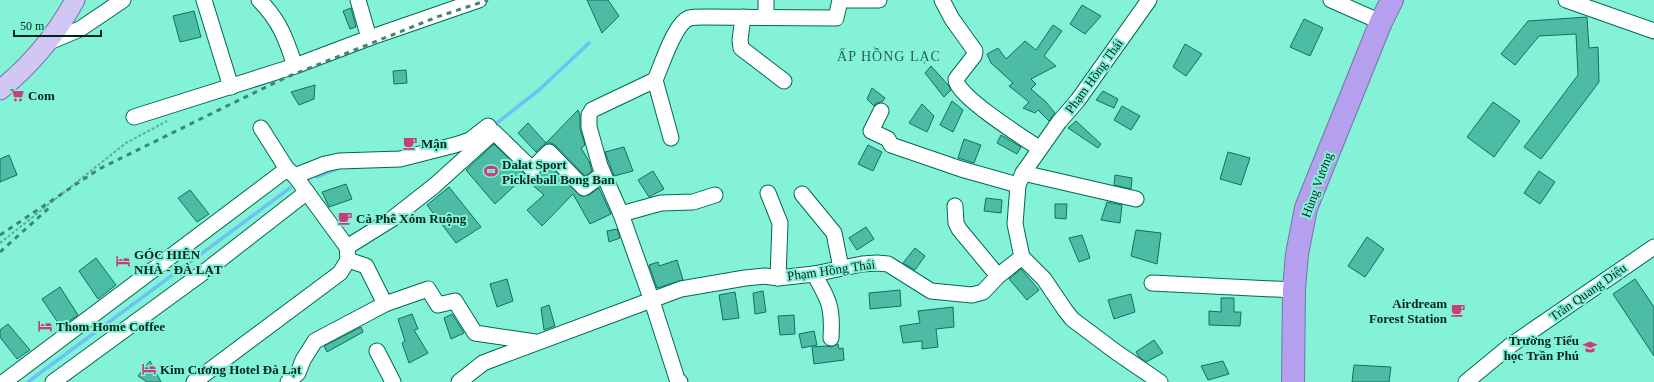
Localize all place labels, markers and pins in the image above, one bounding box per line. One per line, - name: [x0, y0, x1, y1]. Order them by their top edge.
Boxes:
- supermarket icon: Com: [9, 87, 25, 103]
- place label: Com: [28, 88, 55, 103]
- cafe icon: Mận: [402, 135, 418, 151]
- place label: Mận: [421, 136, 448, 151]
- place label: Dalat Sport Pickleball Bong Ban: [502, 157, 615, 187]
- sports icon: Dalat Sport Pickleball Bong Ban: [483, 163, 499, 179]
- cafe icon: Cà Phê Xóm Ruộng: [337, 210, 353, 226]
- place label: Cà Phê Xóm Ruộng: [356, 211, 467, 226]
- place label: GÓC HIÊN NHÀ - ĐÀ LẠT: [134, 247, 223, 277]
- hotel icon: GÓC HIÊN NHÀ - ĐÀ LẠT: [115, 253, 131, 269]
- place label: Airdream Forest Station: [1369, 296, 1448, 326]
- cafe icon: Airdream Forest Station: [1450, 302, 1466, 318]
- hotel icon: Thom Home Coffee: [37, 318, 53, 334]
- place label: Thom Home Coffee: [56, 319, 165, 334]
- place label: Trường Tiểu học Trần Phú: [1504, 333, 1579, 363]
- school or university icon: Trường Tiểu học Trần Phú: [1582, 339, 1598, 355]
- hotel icon: Kim Cương Hotel Đà Lạt: [141, 361, 157, 377]
- place label: Kim Cương Hotel Đà Lạt: [160, 362, 302, 377]

